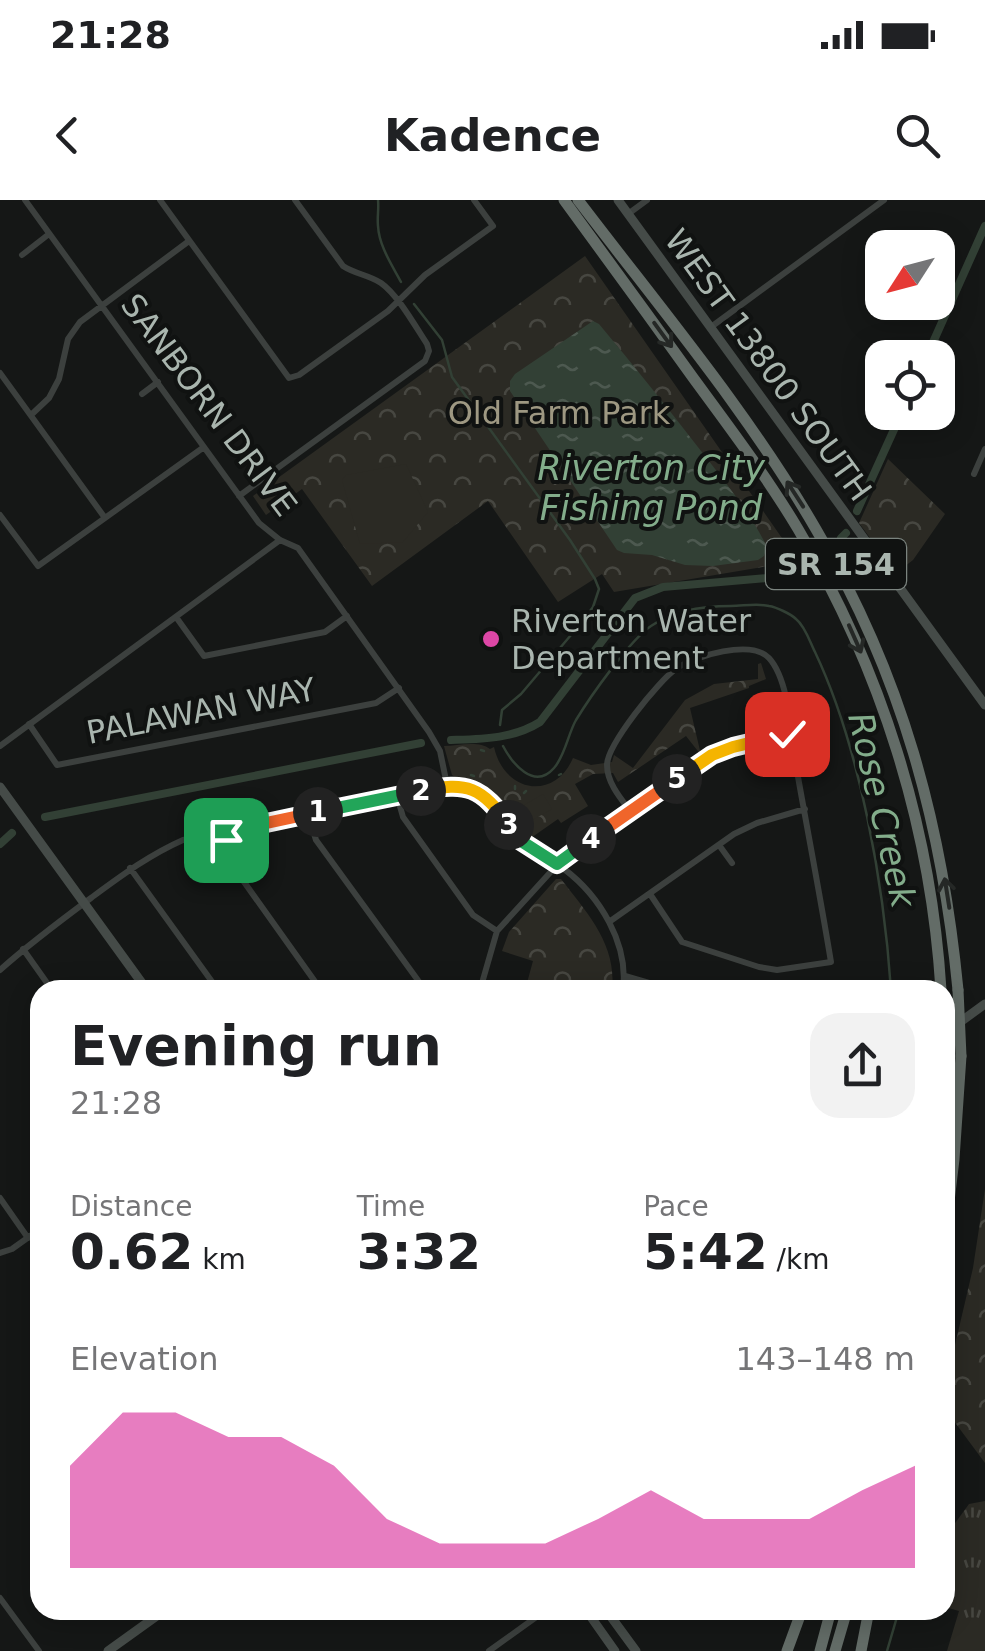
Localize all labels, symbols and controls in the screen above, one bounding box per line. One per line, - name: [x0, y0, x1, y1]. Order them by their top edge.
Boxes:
- text: 21:28: [50, 13, 171, 57]
- icon: back: [40, 108, 95, 163]
- icon: search: [890, 108, 945, 163]
- text: Kadence: [384, 109, 601, 162]
- street label: WEST 13800 SOUTH: [657, 222, 879, 508]
- north arrow: [865, 230, 955, 320]
- map controls: [865, 230, 955, 430]
- street label: SANBORN DRIVE: [113, 287, 305, 523]
- one-way arrow: [652, 321, 673, 349]
- button: locate: [865, 340, 955, 430]
- park label: Old Farm Park: [448, 394, 671, 432]
- water label: Riverton City Fishing Pond: [537, 448, 766, 528]
- one-way arrow: [784, 480, 805, 509]
- road number: SR 154: [766, 539, 906, 589]
- place label: Riverton Water Department: [511, 602, 752, 677]
- one-way arrow: [846, 623, 865, 653]
- marker: Riverton Water Department: [480, 628, 502, 650]
- street label: PALAWAN WAY: [83, 670, 319, 752]
- pin: [745, 692, 830, 777]
- icon: check: [760, 707, 815, 762]
- water label: Rose Creek: [840, 709, 924, 913]
- pin: 5: [652, 754, 702, 804]
- text: 5: [667, 762, 687, 795]
- pin: 2: [396, 766, 446, 816]
- text: 2: [411, 774, 431, 807]
- pin: 1: [293, 787, 343, 837]
- text: 1: [308, 795, 328, 828]
- pin: [184, 798, 269, 883]
- pin: 3: [484, 800, 534, 850]
- text: 3: [499, 808, 519, 841]
- icon: arrive: [199, 813, 254, 868]
- pin: 4: [566, 814, 616, 864]
- text: 4: [581, 822, 601, 855]
- one-way arrow: [937, 877, 955, 910]
- button: share: [810, 1013, 915, 1118]
- text: Evening run: [70, 1014, 442, 1078]
- text: 21:28: [70, 1084, 162, 1122]
- text: Distance: [70, 1190, 192, 1223]
- text: Time: [357, 1190, 425, 1223]
- text: Pace: [643, 1190, 709, 1223]
- text: 0.62: [70, 1223, 193, 1281]
- text: 3:32: [357, 1223, 481, 1281]
- text: 5:42: [643, 1223, 768, 1281]
- text: km: [193, 1243, 246, 1276]
- text: /km: [768, 1243, 830, 1276]
- text: Elevation: [70, 1340, 219, 1378]
- text: 143–148 m: [736, 1340, 915, 1378]

